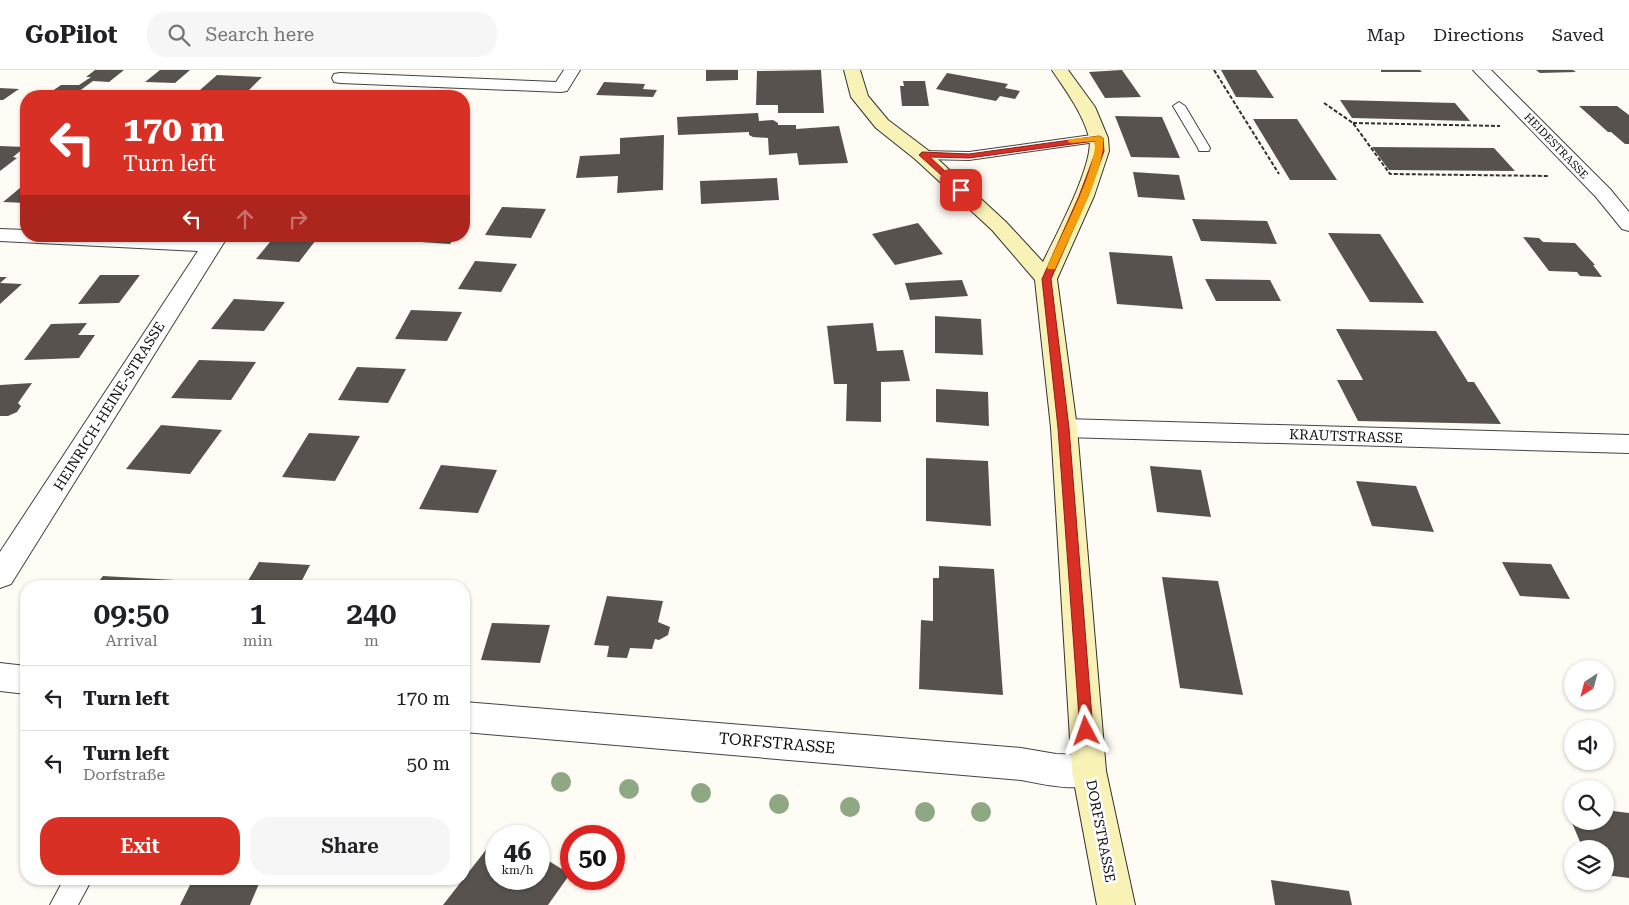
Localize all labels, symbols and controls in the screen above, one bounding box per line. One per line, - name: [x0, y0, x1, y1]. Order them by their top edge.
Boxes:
- search box: [147, 12, 497, 57]
- text: GoPilot: [25, 21, 117, 49]
- icon: search: [165, 21, 193, 49]
- text: Search here: [205, 23, 314, 46]
- text: Map: [1367, 24, 1405, 45]
- text: Directions: [1433, 24, 1524, 45]
- text: Saved: [1552, 24, 1604, 45]
- text: 170 m: [123, 109, 224, 150]
- icon: left: [40, 110, 105, 175]
- street label: HEIDESTRASSE: [1521, 110, 1591, 182]
- text: Turn left: [123, 151, 216, 176]
- pin: [940, 169, 982, 211]
- icon: arrive: [947, 176, 975, 204]
- icon: left: [178, 205, 206, 233]
- icon: ahead: [231, 205, 259, 233]
- icon: right: [284, 205, 312, 233]
- street label: HEINRICH-HEINE-STRASSE: [50, 319, 168, 493]
- street label: KRAUTSTRASSE: [1289, 426, 1403, 446]
- text: 09:50: [93, 596, 169, 631]
- text: 1: [249, 596, 266, 631]
- text: 240: [346, 596, 397, 631]
- text: Arrival: [105, 631, 157, 650]
- text: min: [243, 631, 273, 650]
- text: m: [364, 631, 379, 650]
- north arrow: [1564, 660, 1614, 710]
- map controls: [1564, 660, 1614, 890]
- icon: left: [40, 684, 68, 712]
- text: Turn left: [83, 687, 169, 710]
- text: 170 m: [396, 687, 450, 710]
- position arrow: [1059, 704, 1111, 756]
- button: sound: [1564, 720, 1614, 770]
- street label: TORFSTRASSE: [718, 728, 836, 758]
- text: Turn left: [83, 742, 169, 765]
- icon: left: [40, 749, 68, 777]
- text: 50 m: [407, 752, 450, 775]
- text: Dorfstraße: [83, 765, 165, 784]
- street label: DORFSTRASSE: [1083, 778, 1119, 884]
- button: search: [1564, 780, 1614, 830]
- button: Exit: [40, 817, 240, 875]
- button: Share: [250, 817, 450, 875]
- speed limit sign: 50: [560, 825, 625, 890]
- text: 46: [503, 837, 532, 866]
- button: layers: [1564, 840, 1614, 890]
- text: km/h: [501, 863, 534, 877]

